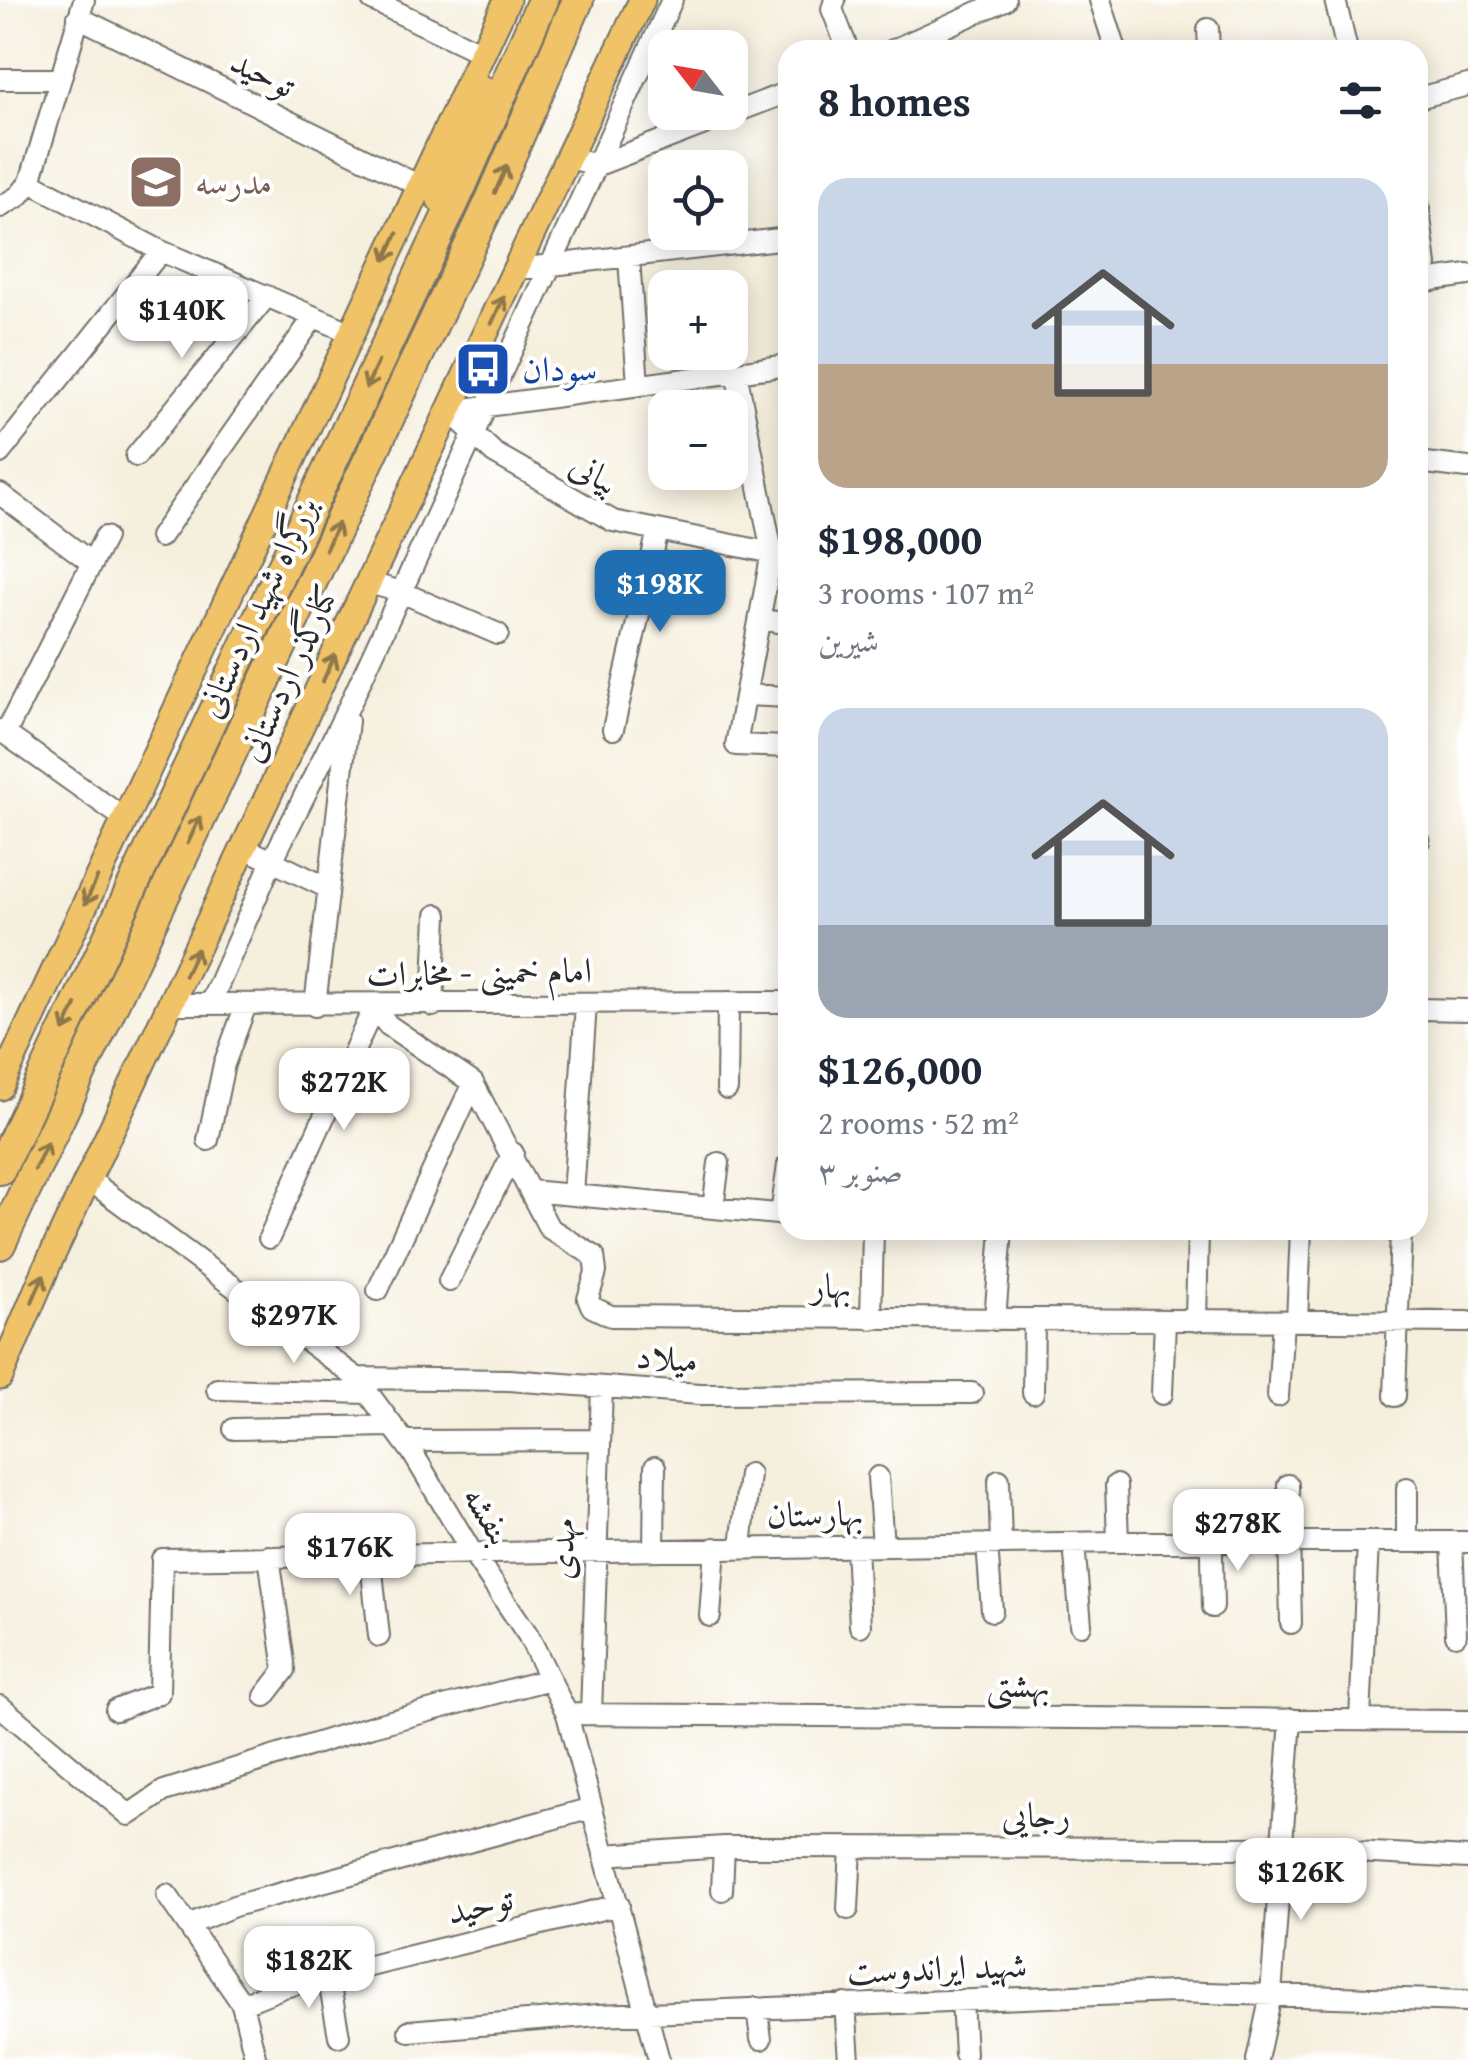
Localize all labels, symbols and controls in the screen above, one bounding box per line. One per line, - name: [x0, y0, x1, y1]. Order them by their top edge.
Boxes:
- north arrow: [648, 30, 748, 130]
- map controls: [648, 30, 748, 490]
- street label: توحید: [222, 35, 305, 110]
- text: 8 homes: [818, 70, 971, 131]
- icon: filters: [1333, 73, 1388, 128]
- button: locate: [648, 150, 748, 250]
- school or university icon: مدرسه: [126, 152, 186, 212]
- place label: مدرسه: [195, 156, 272, 207]
- one-way arrow: [493, 164, 511, 195]
- one-way arrow: [381, 231, 400, 261]
- icon: home: [1013, 243, 1193, 423]
- button: +: [648, 270, 748, 370]
- pin: $140K: [112, 276, 252, 361]
- text: $140K: [139, 285, 225, 332]
- one-way arrow: [489, 296, 508, 326]
- bus stop icon: سودان: [453, 339, 513, 399]
- place label: سودان: [522, 343, 597, 394]
- one-way arrow: [361, 359, 380, 389]
- button: −: [648, 390, 748, 490]
- street label: بیانی: [561, 439, 628, 507]
- street label: بزرگراه شهید اردستانی: [183, 488, 330, 726]
- text: $198,000: [818, 508, 982, 569]
- one-way arrow: [324, 522, 343, 552]
- pin: $198K: [590, 550, 730, 635]
- text: $198K: [617, 559, 703, 606]
- text: 3 rooms · 107 m²: [818, 569, 1034, 616]
- street label: کنارگذر اردستانی: [224, 576, 351, 770]
- text: شیرین: [818, 617, 879, 664]
- one-way arrow: [321, 654, 340, 684]
- icon: home: [1013, 773, 1193, 953]
- one-way arrow: [186, 815, 204, 846]
- one-way arrow: [81, 875, 100, 905]
- street label: امام خمینی - مخابرات: [366, 944, 592, 1005]
- one-way arrow: [182, 947, 201, 977]
- one-way arrow: [60, 1002, 79, 1032]
- text: $126,000: [818, 1038, 982, 1099]
- pin: $272K: [274, 1048, 414, 1133]
- text: $272K: [301, 1057, 387, 1104]
- text: 2 rooms · 52 m²: [818, 1099, 1019, 1146]
- one-way arrow: [33, 1142, 52, 1172]
- text: صنوبر ۳: [818, 1147, 903, 1194]
- street label: بهار: [808, 1260, 851, 1311]
- one-way arrow: [30, 1273, 48, 1304]
- pin: $297K: [224, 1281, 364, 1366]
- text: $297K: [251, 1290, 337, 1337]
- street label: میلاد: [634, 1330, 700, 1385]
- street label: بنفشه: [451, 1475, 526, 1554]
- street label: بهارستان: [766, 1487, 864, 1540]
- pin: $278K: [1168, 1489, 1308, 1574]
- text: $278K: [1195, 1498, 1281, 1545]
- pin: $176K: [280, 1513, 420, 1598]
- street label: مهدی: [535, 1517, 588, 1581]
- text: $176K: [307, 1522, 393, 1569]
- street label: بهشتی: [986, 1659, 1050, 1710]
- street label: رجایی: [1002, 1789, 1070, 1840]
- pin: $126K: [1231, 1838, 1371, 1923]
- text: $126K: [1258, 1847, 1344, 1894]
- street label: توحید: [441, 1872, 519, 1937]
- pin: $182K: [239, 1926, 379, 2011]
- text: $182K: [266, 1935, 352, 1982]
- street label: شهید ایراندوست: [846, 1939, 1028, 1996]

